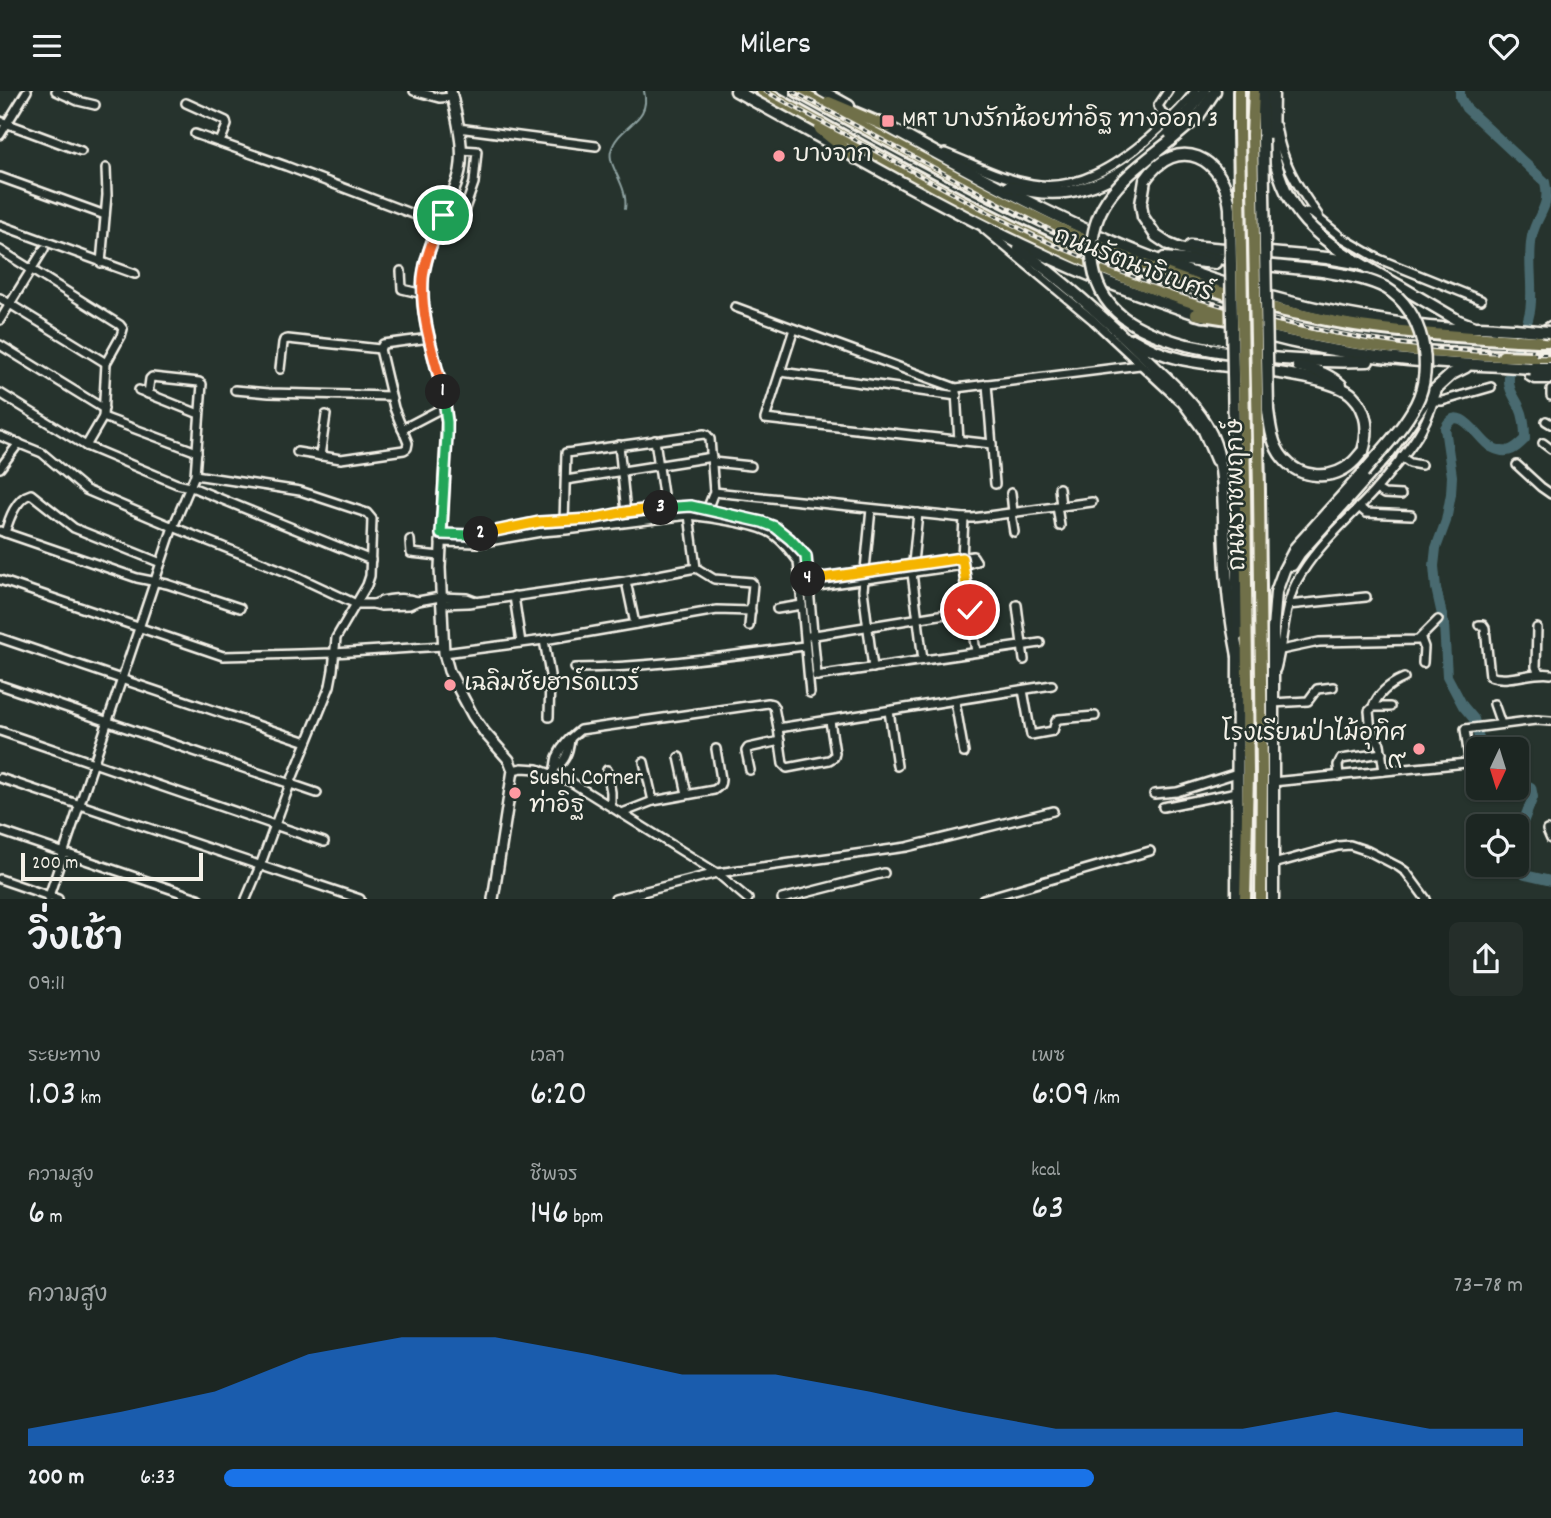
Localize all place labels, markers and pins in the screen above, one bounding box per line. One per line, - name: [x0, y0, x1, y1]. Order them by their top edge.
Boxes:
- place label: MRT บางรักน้อยท่าอิฐ ทางออก 3: [902, 103, 1218, 138]
- marker: MRT บางรักน้อยท่าอิฐ ทางออก 3: [880, 113, 896, 129]
- place label: บางจาก: [793, 139, 872, 173]
- marker: บางจาก: [771, 148, 787, 164]
- pin: [413, 185, 473, 245]
- pin: 1: [426, 375, 460, 409]
- pin: 3: [644, 491, 678, 525]
- pin: 2: [463, 517, 498, 551]
- pin: 4: [790, 561, 826, 596]
- pin: [940, 580, 1000, 640]
- place label: เฉลิมชัยฮาร์ดแวร์: [464, 666, 640, 702]
- marker: เฉลิมชัยฮาร์ดแวร์: [442, 677, 458, 693]
- place label: โรงเรียนป่าไม้อุทิศ ๙: [1222, 716, 1407, 780]
- marker: โรงเรียนป่าไม้อุทิศ ๙: [1411, 741, 1427, 757]
- place label: Sushi Corner ท่าอิฐ: [529, 762, 643, 824]
- marker: Sushi Corner ท่าอิฐ: [507, 785, 523, 801]

